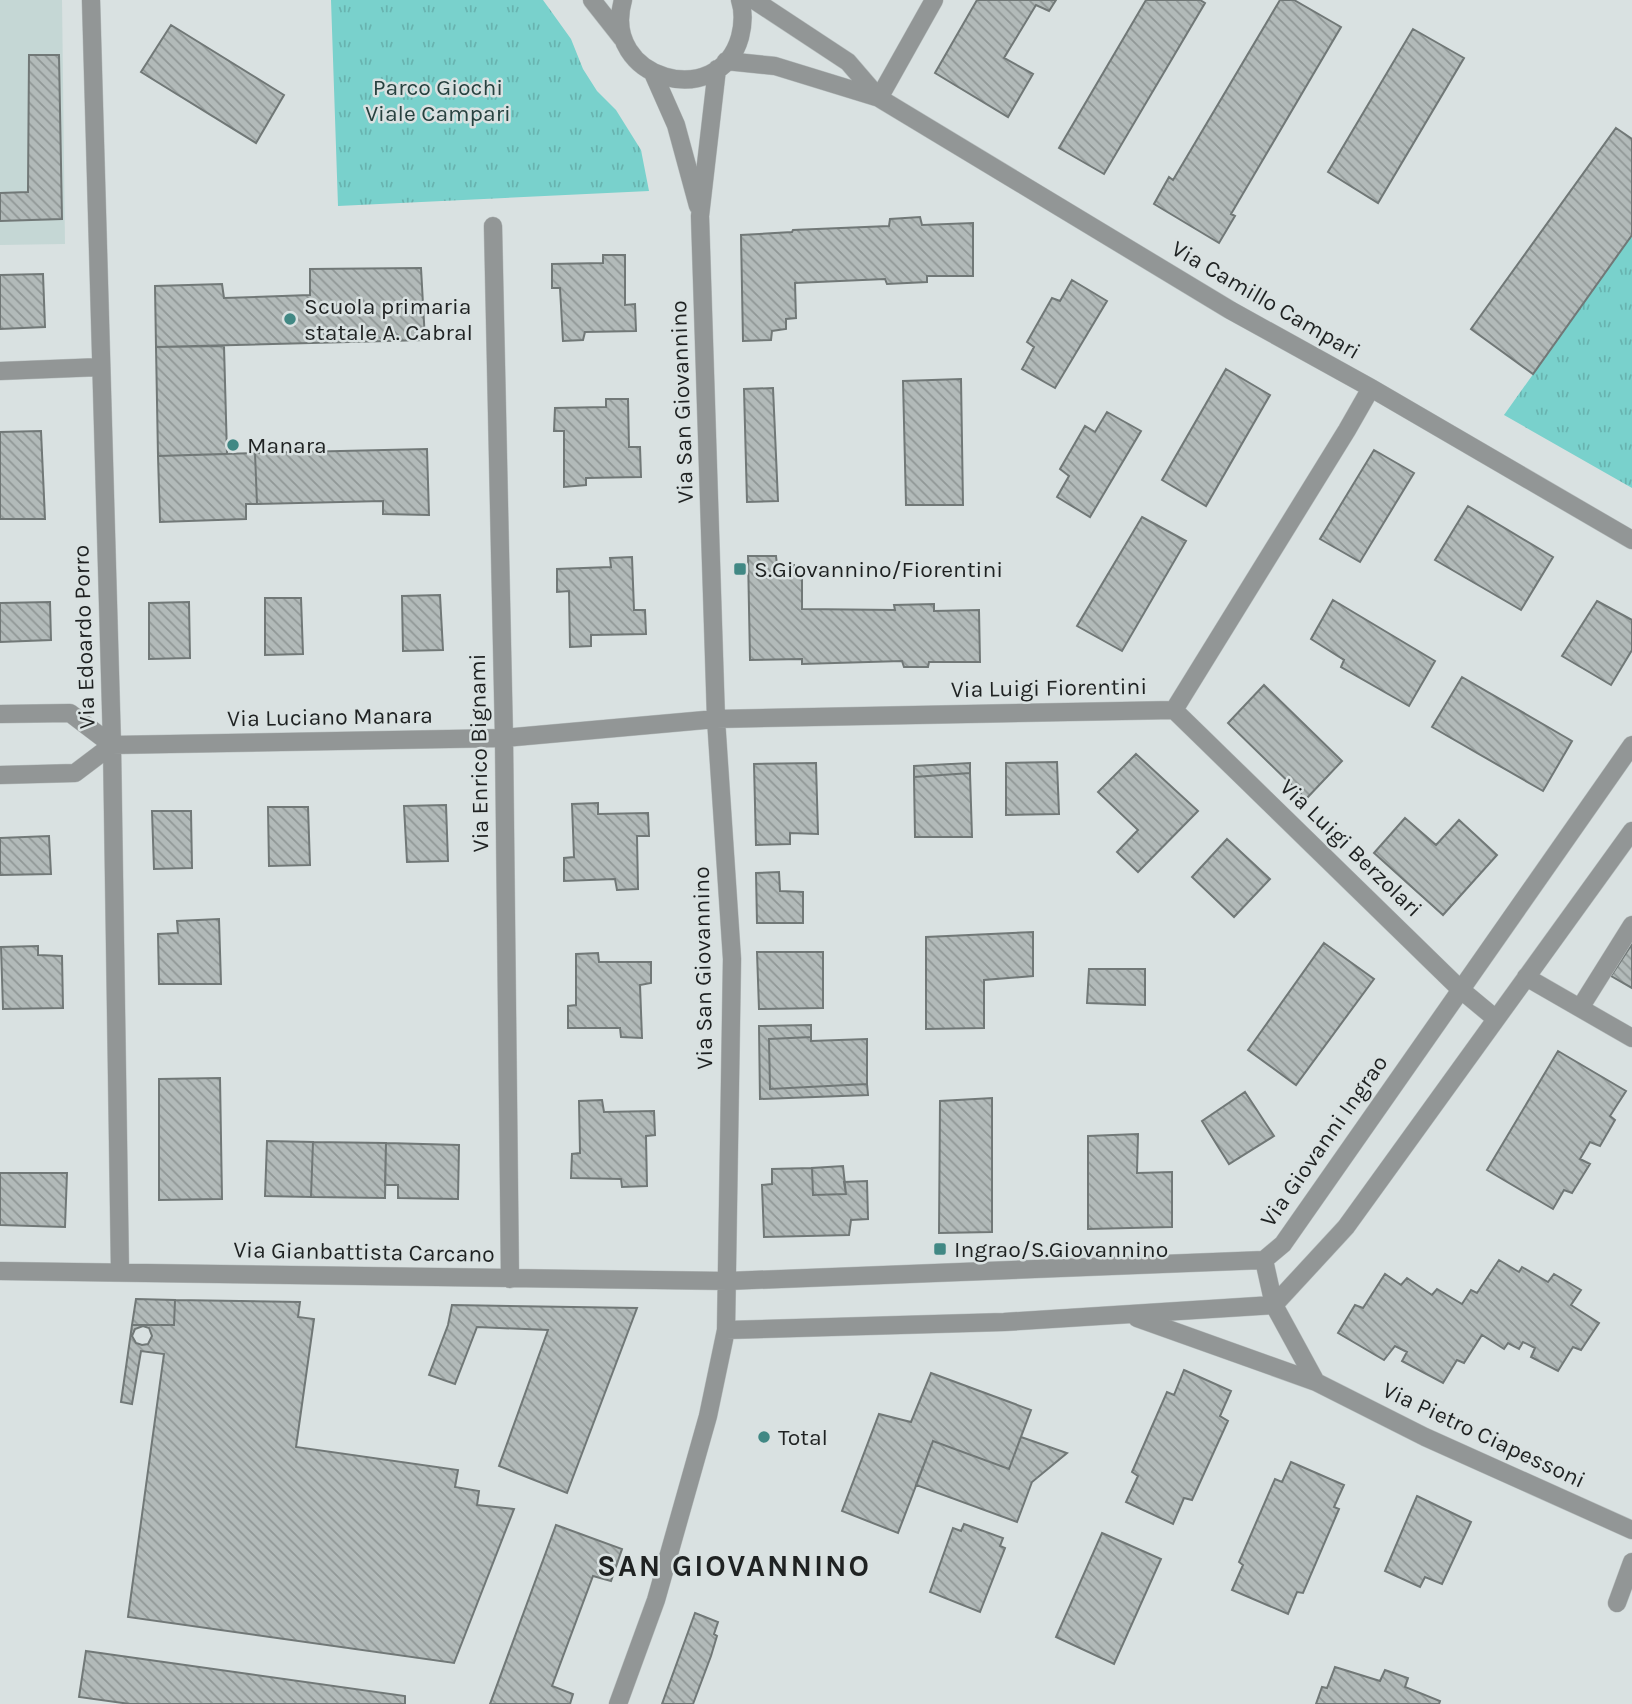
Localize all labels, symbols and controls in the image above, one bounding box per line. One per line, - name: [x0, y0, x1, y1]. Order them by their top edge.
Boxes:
- park label: Parco Giochi Viale Campari: [365, 74, 511, 127]
- street label: Via Camillo Campari: [1167, 235, 1365, 365]
- place label: Scuola primaria statale A. Cabral: [304, 293, 473, 346]
- street label: Via San Giovannino: [665, 300, 699, 504]
- marker: Scuola primaria statale A. Cabral: [282, 311, 298, 327]
- place label: Manara: [247, 432, 327, 459]
- marker: Manara: [225, 437, 241, 453]
- street label: Via Edoardo Porro: [67, 544, 101, 730]
- place label: S.Giovannino/Fiorentini: [754, 556, 1003, 583]
- marker: S.Giovannino/Fiorentini: [732, 561, 748, 577]
- street label: Via Enrico Bignami: [464, 653, 494, 853]
- street label: Via Luigi Fiorentini: [951, 673, 1147, 703]
- street label: Via Luciano Manara: [227, 702, 433, 732]
- street label: Via Luigi Berzolari: [1274, 773, 1428, 923]
- street label: Via San Giovannino: [688, 866, 718, 1070]
- street label: Via Giovanni Ingrao: [1255, 1050, 1393, 1232]
- street label: Via Gianbattista Carcano: [233, 1236, 495, 1268]
- place label: Ingrao/S.Giovannino: [954, 1236, 1168, 1263]
- marker: Ingrao/S.Giovannino: [932, 1241, 948, 1257]
- street label: Via Pietro Ciapessoni: [1378, 1376, 1590, 1494]
- place label: Total: [778, 1424, 828, 1451]
- marker: Total: [756, 1429, 772, 1445]
- district label: SAN GIOVANNINO: [597, 1548, 871, 1584]

